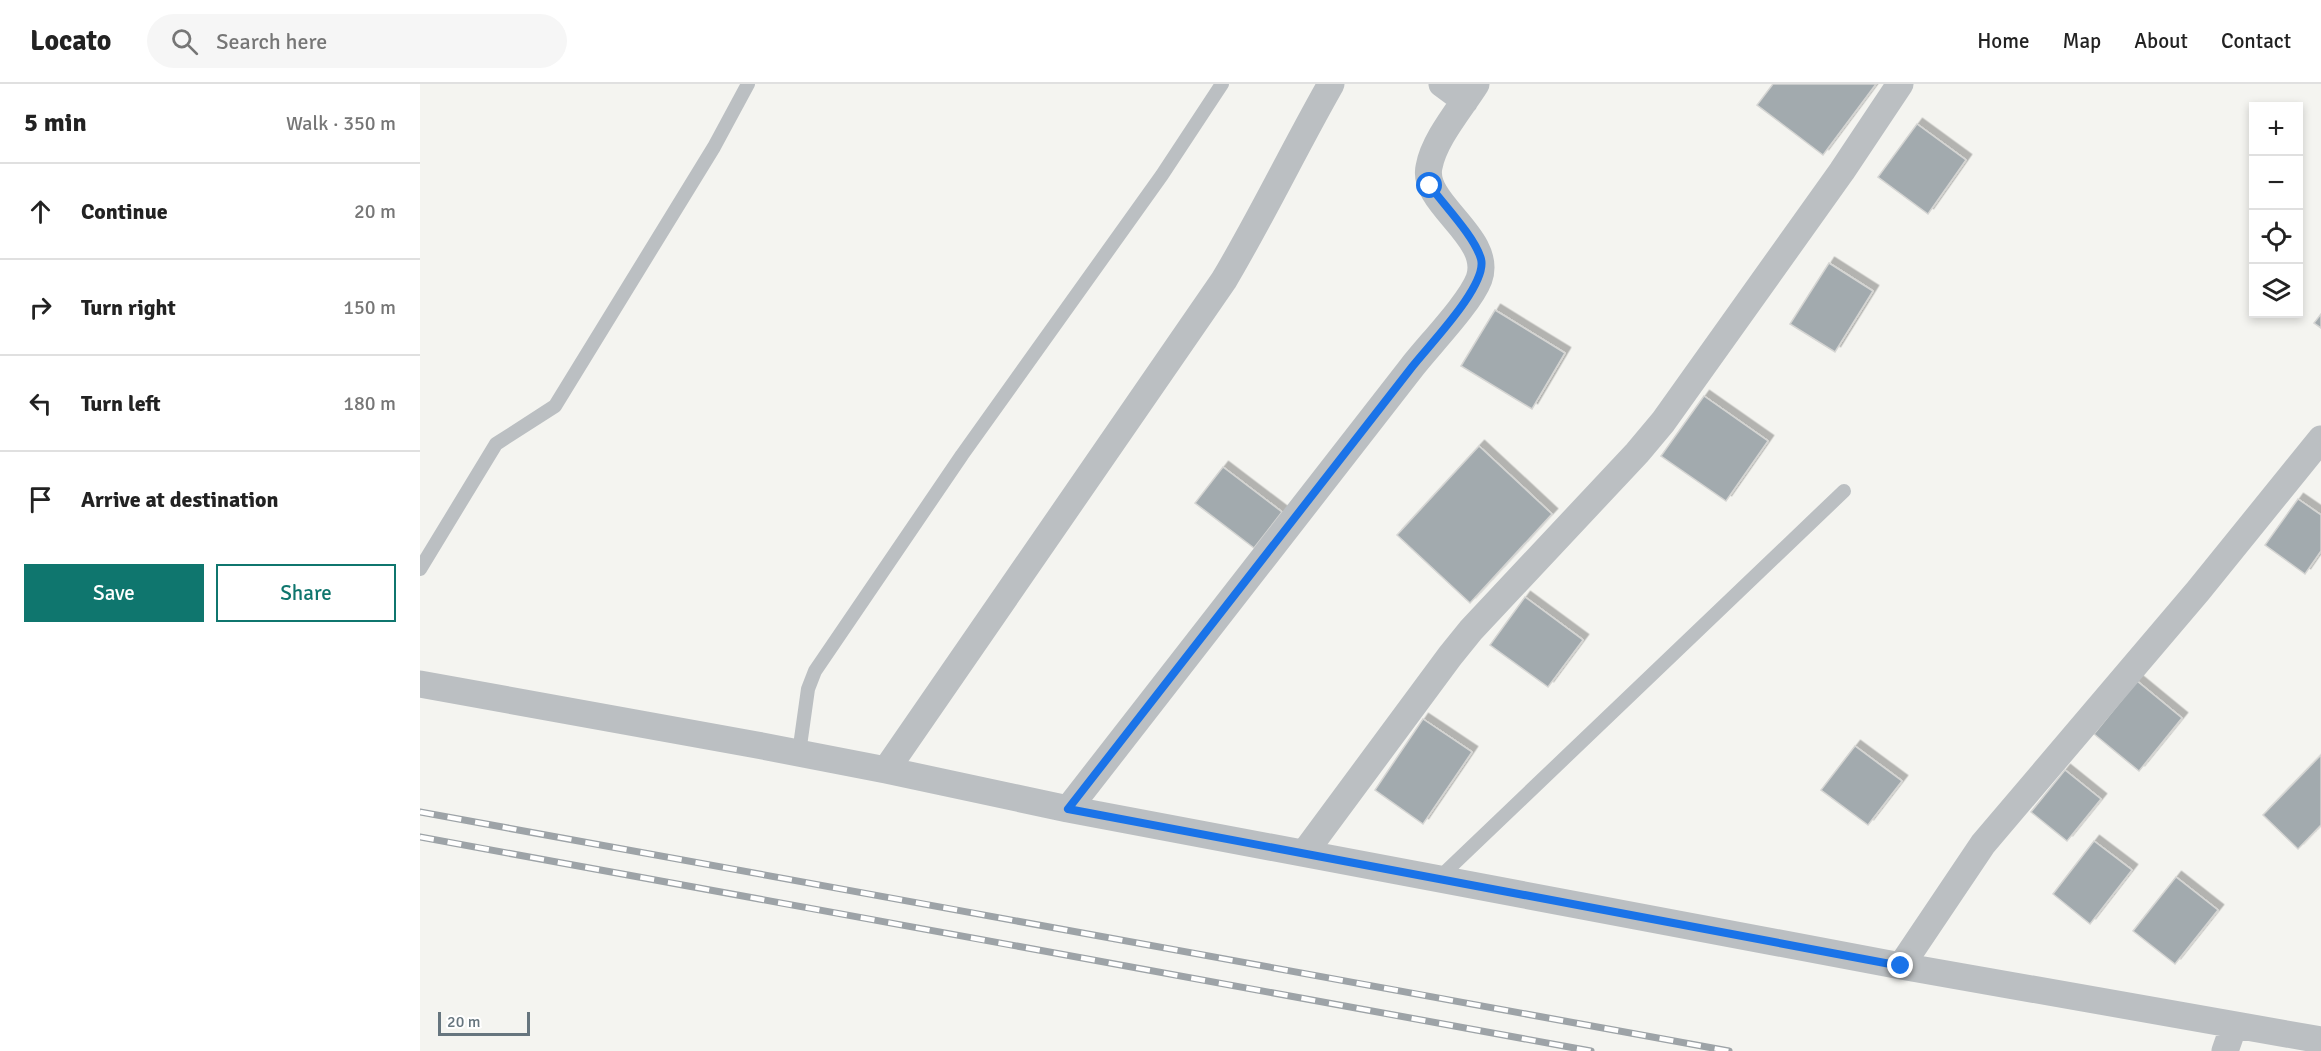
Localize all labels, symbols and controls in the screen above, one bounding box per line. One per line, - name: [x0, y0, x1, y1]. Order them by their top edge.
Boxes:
- search box: [147, 14, 567, 68]
- text: Locato: [30, 24, 111, 58]
- icon: search: [168, 25, 201, 58]
- text: Search here: [216, 28, 327, 55]
- text: Home: [1977, 28, 2030, 54]
- text: Map: [2063, 28, 2101, 54]
- text: About: [2134, 28, 2188, 54]
- text: Contact: [2221, 28, 2291, 54]
- map controls: [2249, 102, 2303, 318]
- button: +: [2249, 102, 2303, 156]
- text: 5 min: [24, 107, 87, 139]
- text: Walk · 350 m: [286, 111, 396, 136]
- button: −: [2249, 156, 2303, 210]
- route start: [1416, 172, 1442, 198]
- icon: ahead: [24, 195, 57, 228]
- text: Continue: [81, 198, 168, 225]
- text: 20 m: [354, 199, 396, 224]
- button: locate: [2249, 210, 2303, 264]
- button: layers: [2249, 264, 2303, 318]
- icon: right: [24, 291, 57, 324]
- text: Turn right: [81, 294, 176, 321]
- text: 150 m: [343, 295, 396, 320]
- icon: left: [24, 387, 57, 420]
- text: Turn left: [81, 390, 161, 417]
- text: 180 m: [343, 391, 396, 416]
- icon: arrive: [24, 483, 57, 516]
- text: Arrive at destination: [81, 486, 278, 513]
- button: Save: [24, 564, 204, 622]
- button: Share: [216, 564, 396, 622]
- route end: [1887, 952, 1913, 978]
- scale bar: [438, 1009, 530, 1036]
- text: 20 m: [447, 1012, 481, 1032]

